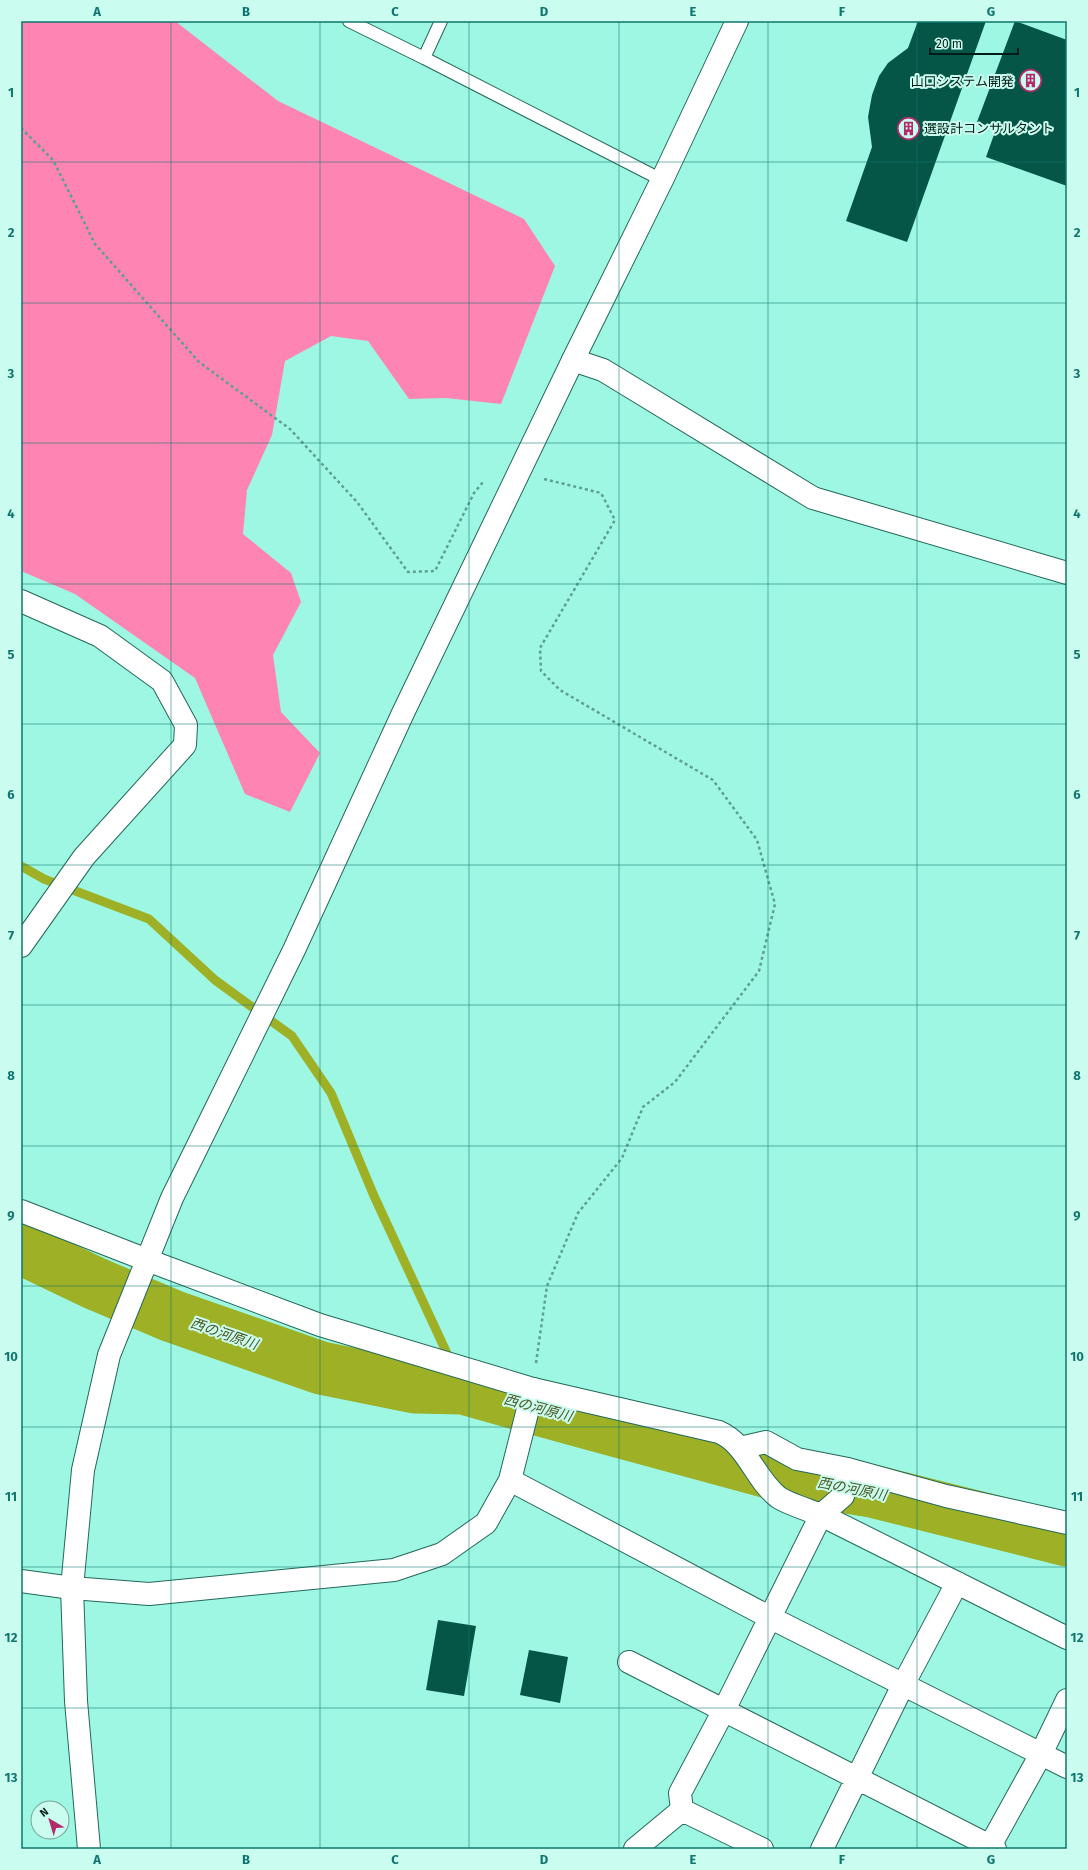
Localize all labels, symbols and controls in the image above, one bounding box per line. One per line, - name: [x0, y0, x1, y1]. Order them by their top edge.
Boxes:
- text: A: [92, 4, 101, 19]
- text: B: [242, 4, 250, 19]
- text: C: [391, 4, 399, 19]
- text: D: [540, 4, 549, 19]
- text: E: [690, 4, 697, 19]
- text: F: [839, 4, 846, 19]
- text: G: [987, 4, 995, 19]
- scale bar: [930, 30, 1018, 56]
- text: 20 m: [936, 37, 962, 51]
- building icon: 山口システム開発: [1017, 68, 1043, 94]
- place label: 山口システム開発: [910, 74, 1014, 89]
- text: 1: [8, 85, 14, 100]
- text: 1: [1074, 85, 1080, 100]
- building icon: 選設計コンサルタント: [895, 115, 921, 141]
- place label: 選設計コンサルタント: [924, 121, 1054, 136]
- text: 2: [8, 225, 15, 240]
- text: 2: [1074, 225, 1081, 240]
- text: 3: [7, 366, 15, 381]
- text: 3: [1073, 366, 1081, 381]
- text: 4: [7, 506, 15, 521]
- text: 4: [1073, 506, 1081, 521]
- text: 5: [8, 647, 15, 662]
- text: 5: [1074, 647, 1081, 662]
- text: 6: [7, 787, 15, 802]
- text: 6: [1073, 787, 1081, 802]
- text: 7: [8, 928, 14, 943]
- text: 7: [1074, 928, 1080, 943]
- text: 8: [7, 1068, 15, 1083]
- text: 8: [1073, 1068, 1081, 1083]
- text: 9: [7, 1208, 15, 1223]
- text: 9: [1073, 1208, 1081, 1223]
- water label: 西の河原川: [188, 1315, 262, 1354]
- text: 10: [4, 1349, 18, 1364]
- text: 10: [1070, 1349, 1084, 1364]
- water label: 西の河原川: [502, 1391, 576, 1426]
- water label: 西の河原川: [816, 1474, 890, 1504]
- text: 11: [5, 1489, 17, 1504]
- text: 11: [1071, 1489, 1083, 1504]
- text: 12: [5, 1630, 18, 1645]
- text: 12: [1071, 1630, 1084, 1645]
- text: 13: [5, 1770, 18, 1785]
- text: 13: [1071, 1770, 1084, 1785]
- north arrow: [30, 1800, 70, 1840]
- text: N: [37, 1805, 51, 1820]
- text: A: [92, 1852, 101, 1867]
- text: B: [242, 1852, 250, 1867]
- text: C: [391, 1852, 399, 1867]
- text: D: [540, 1852, 549, 1867]
- text: E: [690, 1852, 697, 1867]
- text: F: [839, 1852, 846, 1867]
- text: G: [987, 1852, 995, 1867]

